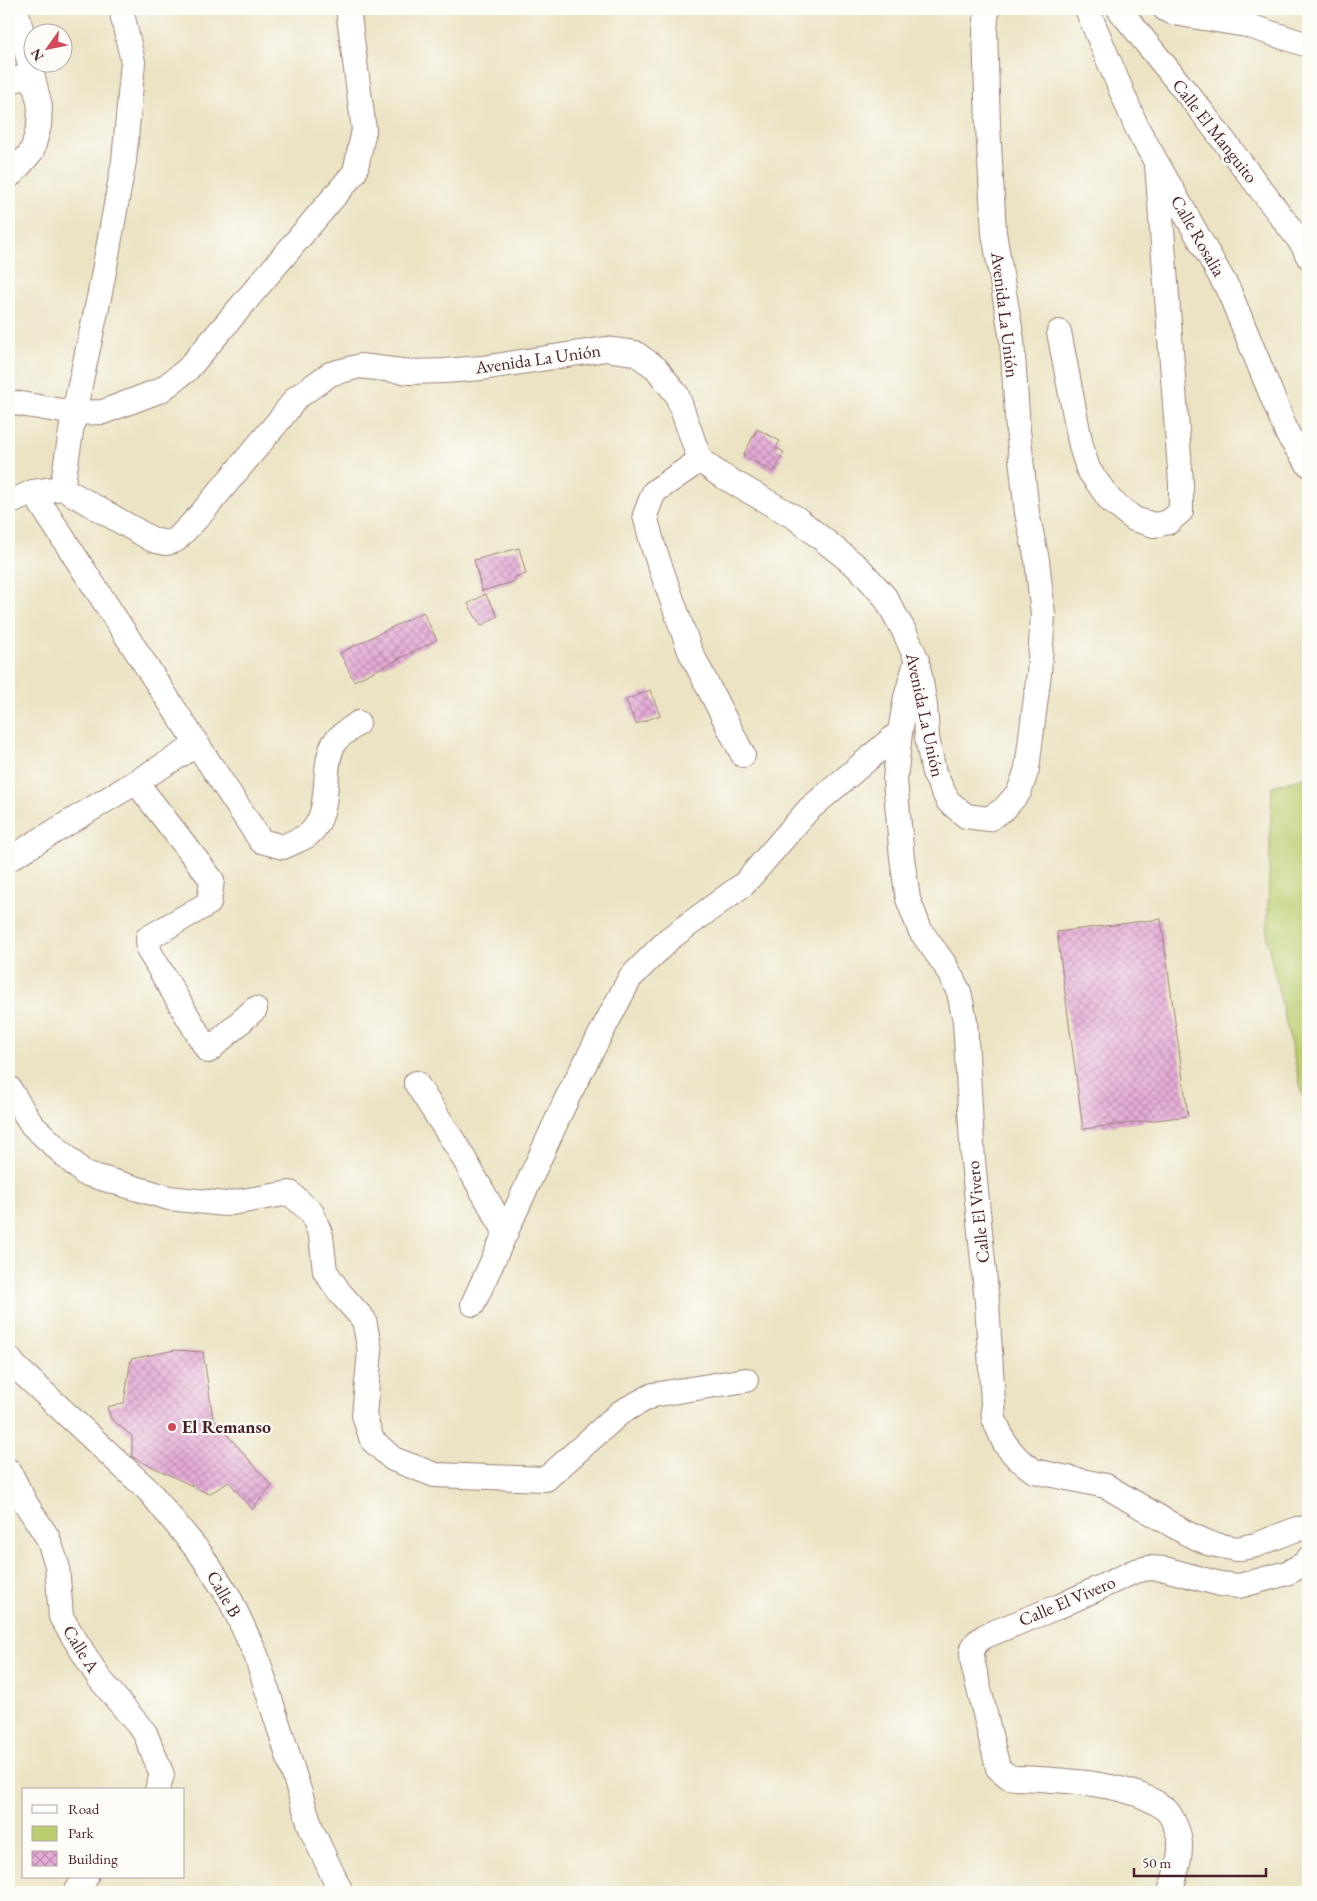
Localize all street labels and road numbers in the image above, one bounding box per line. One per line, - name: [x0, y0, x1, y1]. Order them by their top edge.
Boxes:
- street label: Calle El Manguito: [1168, 74, 1263, 188]
- street label: Calle Rosalia: [1166, 191, 1231, 281]
- street label: Avenida La Unión: [986, 250, 1025, 380]
- street label: Avenida La Unión: [473, 338, 603, 379]
- street label: Avenida La Unión: [901, 650, 950, 780]
- street label: Calle El Vivero: [961, 1160, 994, 1264]
- street label: Calle B: [202, 1566, 247, 1621]
- street label: Calle El Vivero: [1015, 1570, 1119, 1631]
- street label: Calle A: [58, 1621, 105, 1677]

